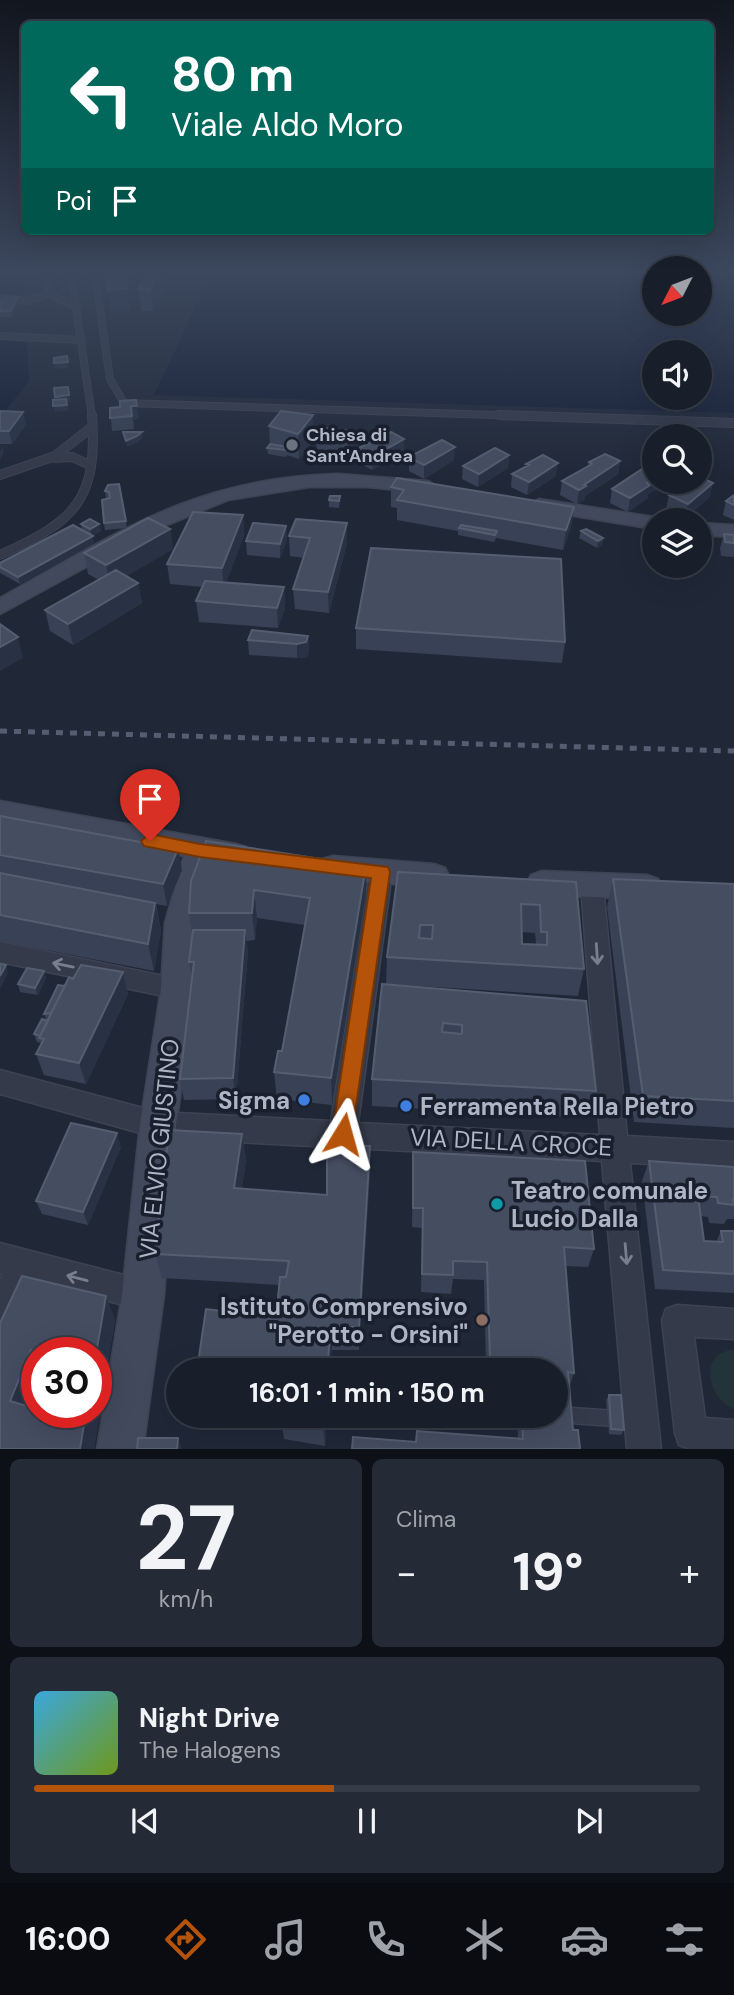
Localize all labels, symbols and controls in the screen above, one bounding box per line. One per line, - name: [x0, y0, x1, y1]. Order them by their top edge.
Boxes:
- text: 80 m: [171, 42, 294, 106]
- icon: left: [56, 49, 147, 140]
- text: Viale Aldo Moro: [171, 104, 403, 146]
- icon: arrive: [106, 182, 144, 220]
- text: Poi: [56, 184, 92, 218]
- north arrow: [642, 256, 712, 326]
- map controls: [642, 256, 712, 578]
- button: sound: [642, 340, 712, 410]
- place label: Chiesa di Sant'Andrea: [306, 423, 413, 468]
- button: search: [642, 424, 712, 494]
- marker: Chiesa di Sant'Andrea: [284, 437, 300, 453]
- button: layers: [642, 508, 712, 578]
- pin: [120, 769, 180, 841]
- icon: arrive: [131, 780, 169, 818]
- one-way arrow: [591, 943, 604, 965]
- one-way arrow: [52, 958, 75, 972]
- street label: VIA ELVIO GIUSTINO: [132, 1037, 186, 1261]
- place label: Sigma: [218, 1085, 290, 1116]
- place label: Ferramenta Rella Pietro: [420, 1091, 694, 1122]
- marker: Sigma: [296, 1092, 312, 1108]
- position arrow: [306, 1097, 380, 1171]
- marker: Ferramenta Rella Pietro: [398, 1098, 414, 1114]
- street label: VIA DELLA CROCE: [409, 1121, 613, 1163]
- place label: Teatro comunale Lucio Dalla: [511, 1175, 708, 1234]
- marker: Teatro comunale Lucio Dalla: [489, 1196, 505, 1212]
- one-way arrow: [620, 1242, 633, 1265]
- one-way arrow: [66, 1270, 88, 1283]
- place label: Istituto Comprensivo "Perotto - Orsini": [220, 1291, 468, 1350]
- marker: Istituto Comprensivo "Perotto - Orsini": [474, 1312, 490, 1328]
- speed limit sign: 30: [21, 1337, 112, 1428]
- text: 16:01 · 1 min · 150 m: [249, 1376, 485, 1410]
- text: 27: [136, 1479, 236, 1597]
- text: Clima: [396, 1504, 456, 1534]
- text: 19°: [513, 1538, 583, 1606]
- text: −: [396, 1548, 417, 1598]
- text: +: [679, 1548, 700, 1598]
- text: km/h: [159, 1584, 213, 1614]
- text: Night Drive: [139, 1701, 280, 1735]
- text: The Halogens: [139, 1735, 281, 1765]
- icon: previous: [126, 1802, 164, 1840]
- icon: pause: [348, 1802, 386, 1840]
- icon: next: [570, 1802, 608, 1840]
- icon: directions: [161, 1915, 210, 1964]
- icon: music: [261, 1915, 310, 1964]
- icon: phone: [361, 1915, 410, 1964]
- icon: climate: [460, 1915, 509, 1964]
- icon: car: [560, 1915, 609, 1964]
- icon: filters: [660, 1915, 709, 1964]
- text: 16:00: [25, 1918, 110, 1960]

